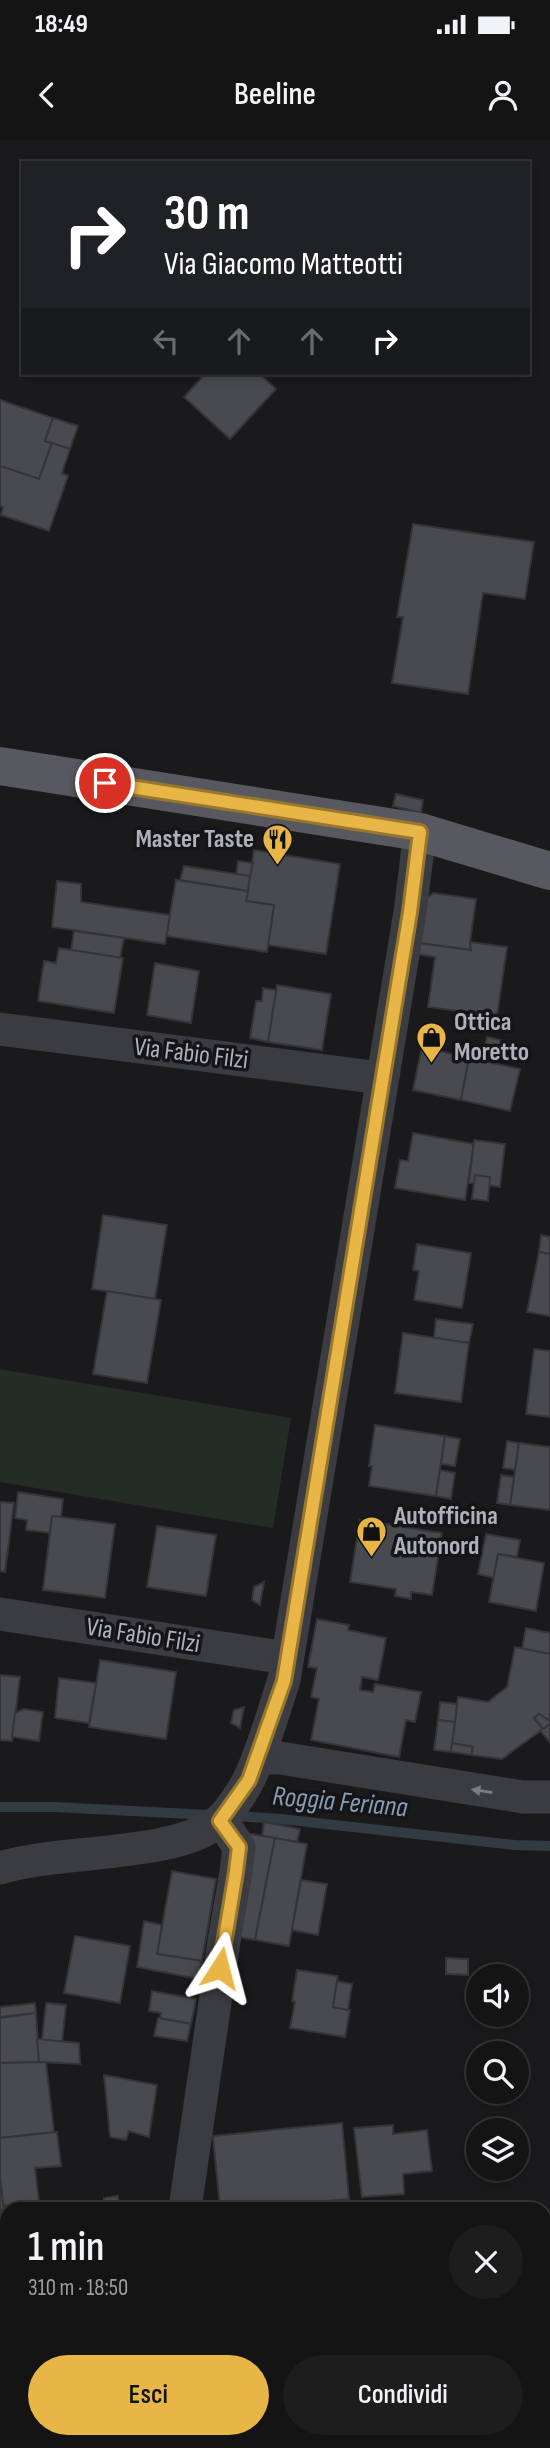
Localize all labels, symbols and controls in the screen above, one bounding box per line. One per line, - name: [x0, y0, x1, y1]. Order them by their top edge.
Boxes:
- text: 18:49: [35, 9, 88, 40]
- text: Beeline: [234, 75, 316, 114]
- icon: back: [28, 76, 66, 114]
- icon: person: [484, 76, 522, 114]
- text: 30 m: [164, 185, 249, 244]
- icon: right: [49, 189, 140, 280]
- text: Via Giacomo Matteotti: [164, 245, 403, 284]
- icon: left: [147, 322, 185, 360]
- icon: ahead: [220, 322, 258, 360]
- icon: ahead: [293, 322, 331, 360]
- icon: right: [366, 322, 404, 360]
- pin: [75, 753, 135, 813]
- icon: arrive: [86, 764, 124, 802]
- restaurant icon: Master Taste: [260, 822, 294, 866]
- place label: Master Taste: [135, 824, 254, 855]
- place label: Ottica Moretto: [454, 1007, 529, 1068]
- shop icon: Ottica Moretto: [414, 1020, 448, 1064]
- street label: Via Fabio Filzi: [132, 1032, 250, 1076]
- place label: Autofficina Autonord: [393, 1501, 498, 1562]
- shop icon: Autofficina Autonord: [354, 1514, 388, 1558]
- street label: Via Fabio Filzi: [84, 1612, 202, 1660]
- water label: Roggia Feriana: [271, 1780, 410, 1824]
- one-way arrow: [471, 1785, 493, 1796]
- position arrow: [183, 1931, 257, 2005]
- map controls: [466, 1964, 529, 2181]
- button: sound: [466, 1964, 529, 2027]
- button: search: [466, 2041, 529, 2104]
- button: layers: [466, 2118, 529, 2181]
- text: 1 min: [28, 2222, 104, 2273]
- button: close: [449, 2225, 523, 2299]
- text: 310 m · 18:50: [28, 2274, 128, 2302]
- button: Esci: [28, 2355, 269, 2435]
- button: Condividi: [283, 2355, 523, 2435]

